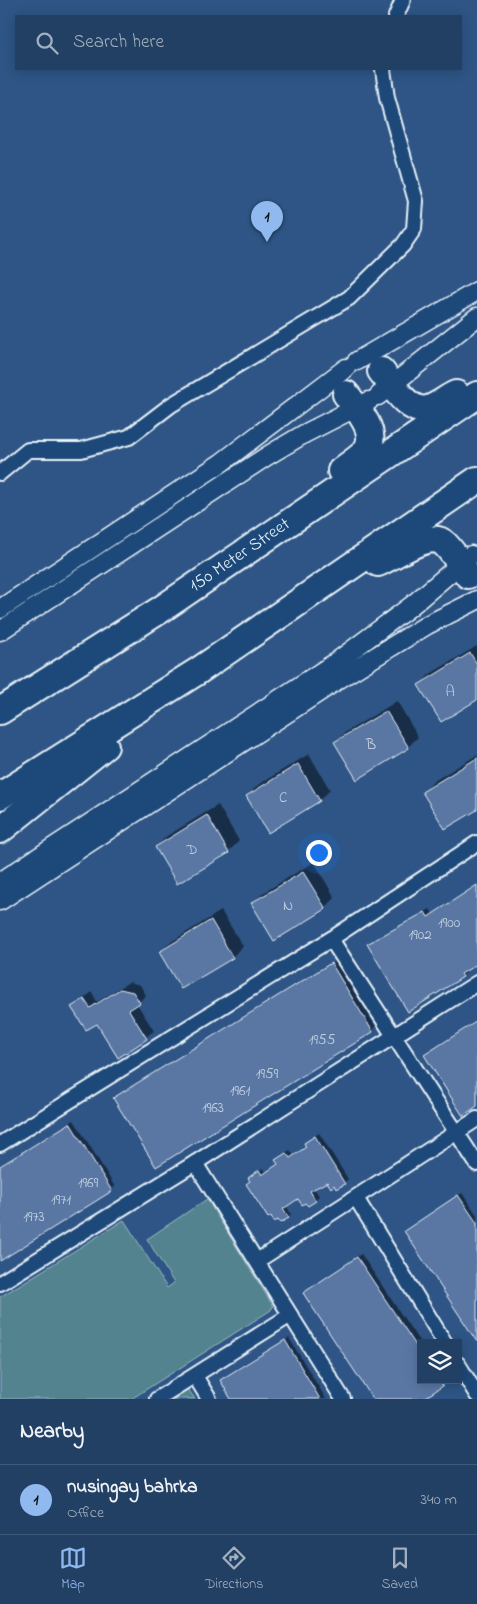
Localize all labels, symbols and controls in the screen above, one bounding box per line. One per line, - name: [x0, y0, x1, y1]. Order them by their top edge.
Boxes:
- search box: [15, 15, 462, 70]
- icon: search: [33, 29, 61, 57]
- text: Search here: [73, 29, 164, 56]
- pin: 1: [251, 201, 283, 242]
- street label: 150 Meter Street: [184, 512, 296, 599]
- house number: A: [445, 681, 455, 703]
- house number: B: [365, 734, 376, 756]
- house number: C: [279, 787, 287, 809]
- house number: D: [185, 839, 198, 861]
- your location: [306, 840, 332, 866]
- house number: N: [283, 895, 293, 917]
- house number: 1900: [438, 912, 461, 934]
- house number: 1902: [408, 924, 432, 946]
- house number: 1955: [309, 1029, 336, 1051]
- house number: 1959: [256, 1063, 279, 1085]
- house number: 1961: [230, 1080, 251, 1102]
- house number: 1963: [202, 1097, 224, 1119]
- house number: 1969: [78, 1172, 99, 1194]
- house number: 1971: [51, 1189, 71, 1211]
- house number: 1973: [23, 1206, 45, 1228]
- map controls: [417, 1339, 462, 1384]
- button: layers: [417, 1339, 462, 1384]
- text: Nearby: [20, 1417, 84, 1447]
- text: nusingay bahrka: [67, 1474, 198, 1501]
- text: 1: [33, 1488, 39, 1512]
- text: 340 m: [420, 1488, 457, 1512]
- text: Office: [67, 1501, 104, 1525]
- tab: Map: [59, 1544, 87, 1595]
- tab: Directions: [205, 1544, 263, 1595]
- tab: Saved: [381, 1544, 418, 1595]

